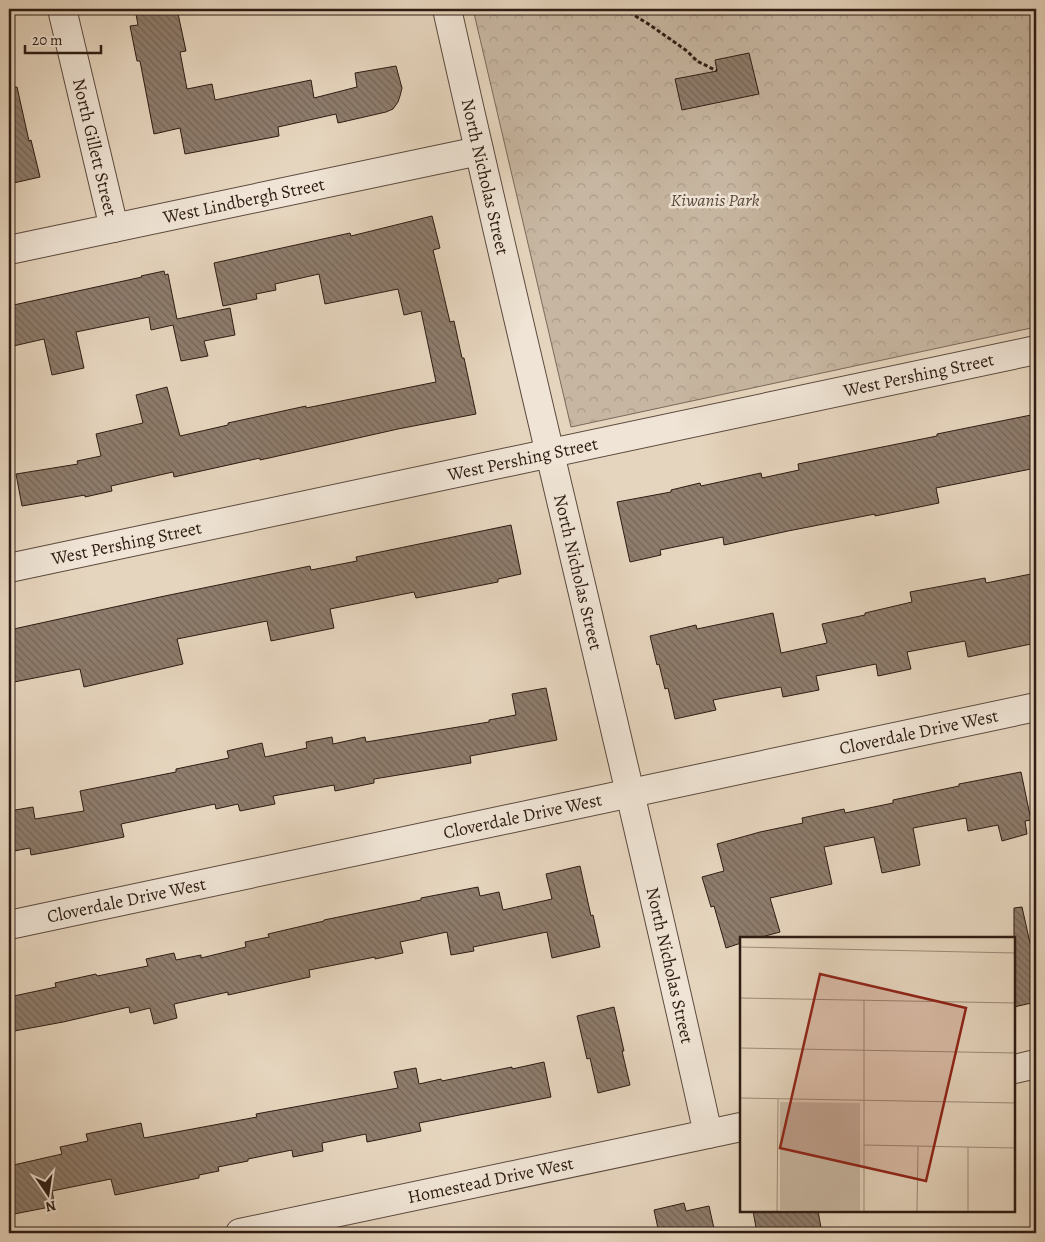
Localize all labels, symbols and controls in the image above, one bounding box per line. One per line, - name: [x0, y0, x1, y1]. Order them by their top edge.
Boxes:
- scale bar: [25, 22, 101, 54]
- text: 20 m: [32, 30, 63, 50]
- street label: North Gillett Street: [67, 76, 123, 219]
- street label: North Nicholas Street: [456, 96, 515, 257]
- street label: West Lindbergh Street: [160, 172, 327, 229]
- park label: Kiwanis Park: [670, 188, 760, 212]
- street label: West Pershing Street: [840, 347, 996, 403]
- street label: West Pershing Street: [444, 431, 600, 487]
- street label: North Nicholas Street: [548, 492, 608, 652]
- street label: West Pershing Street: [48, 515, 204, 571]
- street label: Cloverdale Drive West: [837, 703, 1000, 760]
- street label: Cloverdale Drive West: [441, 787, 604, 845]
- street label: Cloverdale Drive West: [45, 872, 208, 929]
- street label: North Nicholas Street: [640, 885, 699, 1046]
- inset map: [740, 937, 1015, 1212]
- street label: Homestead Drive West: [405, 1151, 576, 1209]
- north arrow: [22, 1170, 72, 1220]
- text: N: [44, 1196, 58, 1217]

